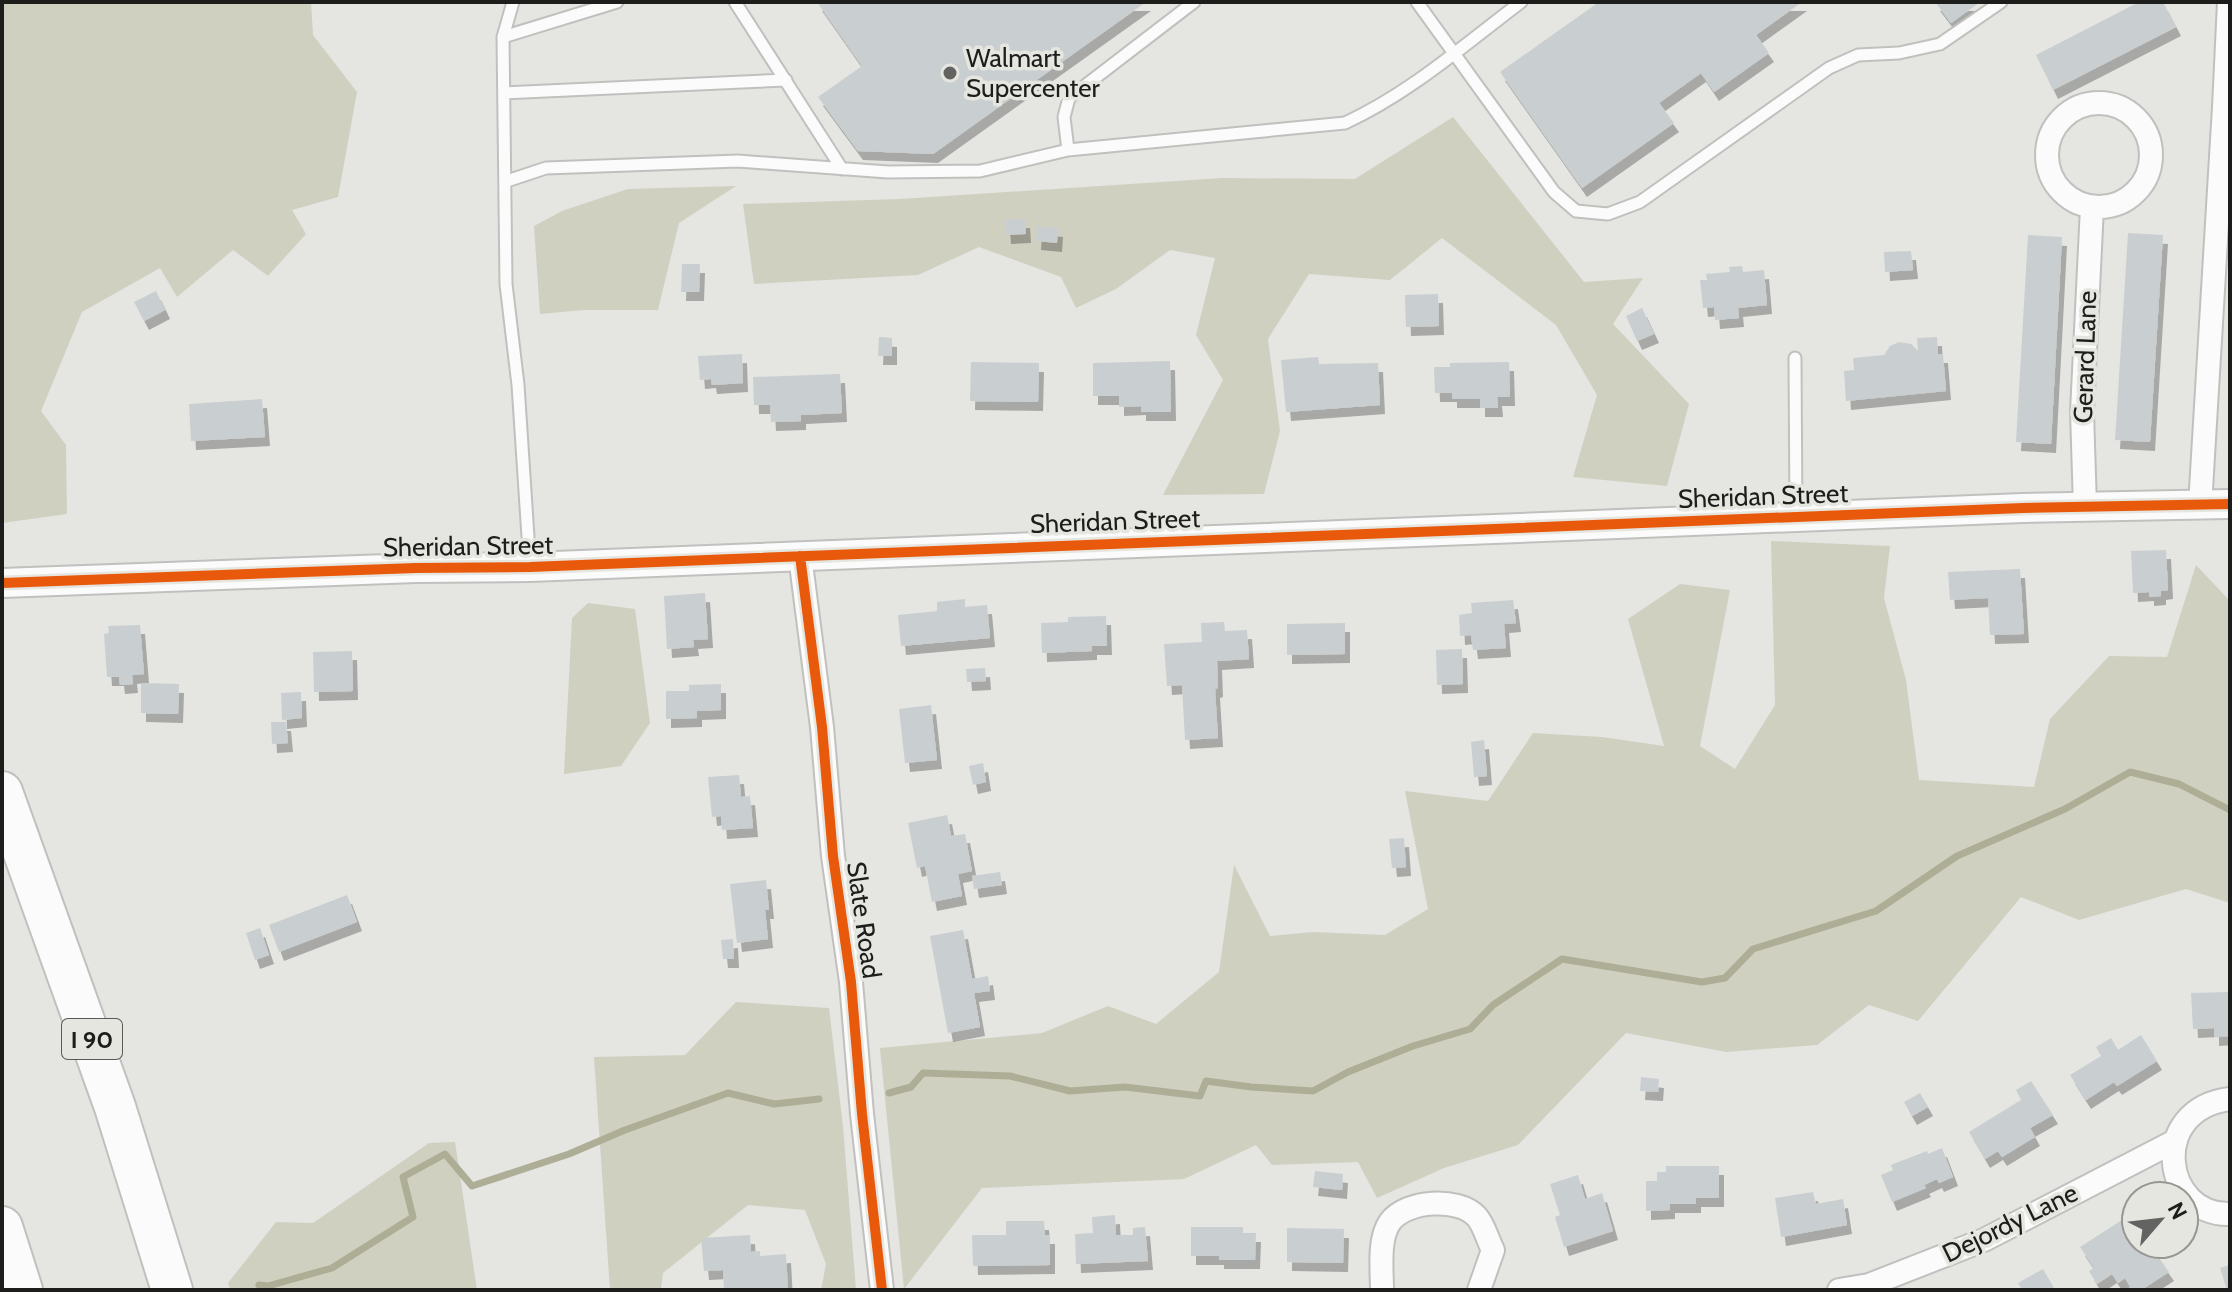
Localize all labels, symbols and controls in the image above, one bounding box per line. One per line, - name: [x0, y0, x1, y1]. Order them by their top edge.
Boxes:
- place label: Walmart Supercenter: [966, 42, 1101, 104]
- marker: Walmart Supercenter: [941, 64, 959, 82]
- street label: Gerard Lane: [2067, 290, 2103, 424]
- street label: Sheridan Street: [1677, 477, 1849, 515]
- street label: Sheridan Street: [1029, 502, 1201, 540]
- street label: Sheridan Street: [383, 529, 554, 563]
- street label: Slate Road: [840, 860, 888, 980]
- road number: I 90: [62, 1019, 122, 1059]
- street label: Dejordy Lane: [1937, 1177, 2083, 1269]
- north arrow: [2120, 1180, 2200, 1260]
- text: N: [2162, 1198, 2193, 1224]

